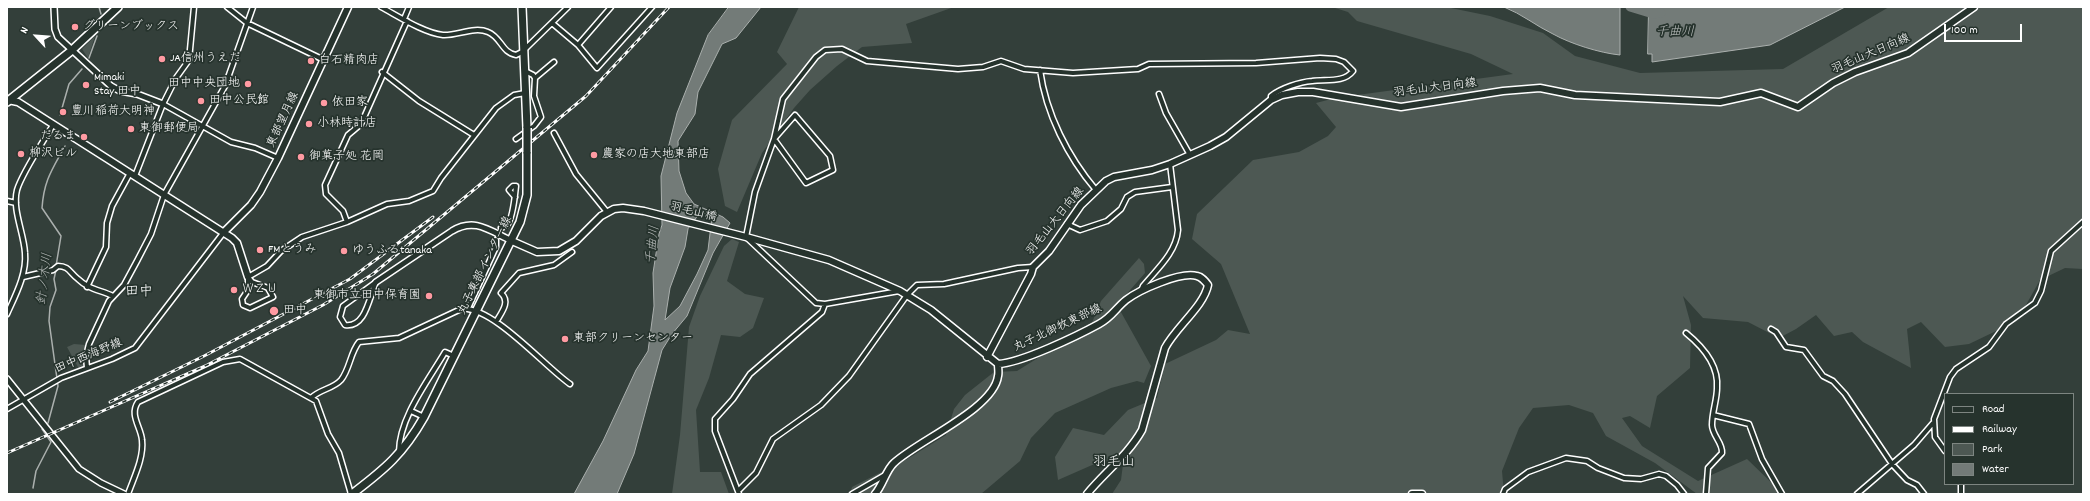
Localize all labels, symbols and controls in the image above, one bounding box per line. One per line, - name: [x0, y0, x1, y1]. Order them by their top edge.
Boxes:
- north arrow: [16, 16, 56, 56]
- scale bar: [1946, 16, 2024, 42]
- place label: グリーンブックス: [83, 20, 179, 34]
- marker: グリーンブックス: [70, 22, 80, 32]
- text: 100 m: [1951, 22, 1978, 39]
- text: N: [17, 25, 34, 37]
- water label: 千曲川: [1656, 25, 1694, 41]
- street label: 羽毛山大日向線: [1830, 32, 1912, 78]
- place label: JA信州うえだ: [170, 52, 241, 66]
- marker: JA信州うえだ: [157, 54, 167, 64]
- place label: 白石精肉店: [319, 54, 379, 68]
- marker: 白石精肉店: [306, 56, 316, 66]
- place label: Mimaki Stay 田中: [94, 71, 141, 99]
- place label: 田中中央団地: [168, 77, 240, 91]
- street label: 羽毛山大日向線: [1392, 77, 1478, 101]
- marker: 田中中央団地: [243, 79, 253, 89]
- marker: Mimaki Stay 田中: [81, 80, 91, 90]
- street label: 東部望月線: [265, 90, 303, 150]
- place label: 田中公民館: [209, 94, 269, 108]
- marker: 田中公民館: [196, 96, 206, 106]
- place label: 依田家: [332, 96, 368, 110]
- marker: 依田家: [319, 98, 329, 108]
- place label: 豊川稲荷大明神: [71, 105, 155, 119]
- marker: 豊川稲荷大明神: [58, 107, 68, 117]
- place label: 小林時計店: [317, 117, 377, 131]
- marker: 小林時計店: [304, 119, 314, 129]
- place label: 東御郵便局: [139, 122, 199, 136]
- marker: 東御郵便局: [126, 124, 136, 134]
- place label: だるま: [40, 130, 76, 144]
- marker: だるま: [79, 132, 89, 142]
- place label: 柳沢ビル: [29, 147, 77, 161]
- place label: 農家の店大地東部店: [602, 148, 710, 162]
- marker: 柳沢ビル: [16, 149, 26, 159]
- place label: 御菓子処 花岡: [309, 150, 384, 164]
- marker: 農家の店大地東部店: [589, 150, 599, 160]
- marker: 御菓子処 花岡: [296, 152, 306, 162]
- street label: 羽毛山大日向線: [1024, 185, 1088, 259]
- street label: 羽毛山橋: [668, 200, 718, 226]
- street label: 丸子東部インター線: [456, 214, 516, 318]
- water label: 千曲川: [644, 225, 664, 265]
- place label: FMとうみ: [268, 243, 316, 257]
- place label: ゆうふるtanaka: [352, 244, 432, 258]
- marker: FMとうみ: [255, 245, 265, 255]
- marker: ゆうふるtanaka: [339, 246, 349, 256]
- water label: 針ノ木川: [35, 252, 57, 306]
- place label: ＷＺＵ: [242, 283, 278, 297]
- district label: 田中: [125, 285, 153, 301]
- marker: ＷＺＵ: [229, 285, 239, 295]
- place label: 東御市立田中保育園: [313, 289, 421, 303]
- marker: 東御市立田中保育園: [424, 291, 434, 301]
- street label: 丸子北御牧東部線: [1011, 302, 1105, 356]
- place label: 田中: [283, 304, 307, 318]
- marker: 田中: [268, 305, 280, 317]
- place label: 東部クリーンセンター: [573, 332, 693, 346]
- marker: 東部クリーンセンター: [560, 334, 570, 344]
- street label: 田中西海野線: [53, 336, 125, 378]
- legend: [1944, 393, 2074, 485]
- text: Road: [1982, 401, 2004, 418]
- text: Railway: [1982, 421, 2017, 438]
- text: Park: [1982, 441, 2002, 458]
- district label: 羽毛山: [1093, 455, 1135, 471]
- text: Water: [1982, 461, 2009, 478]

